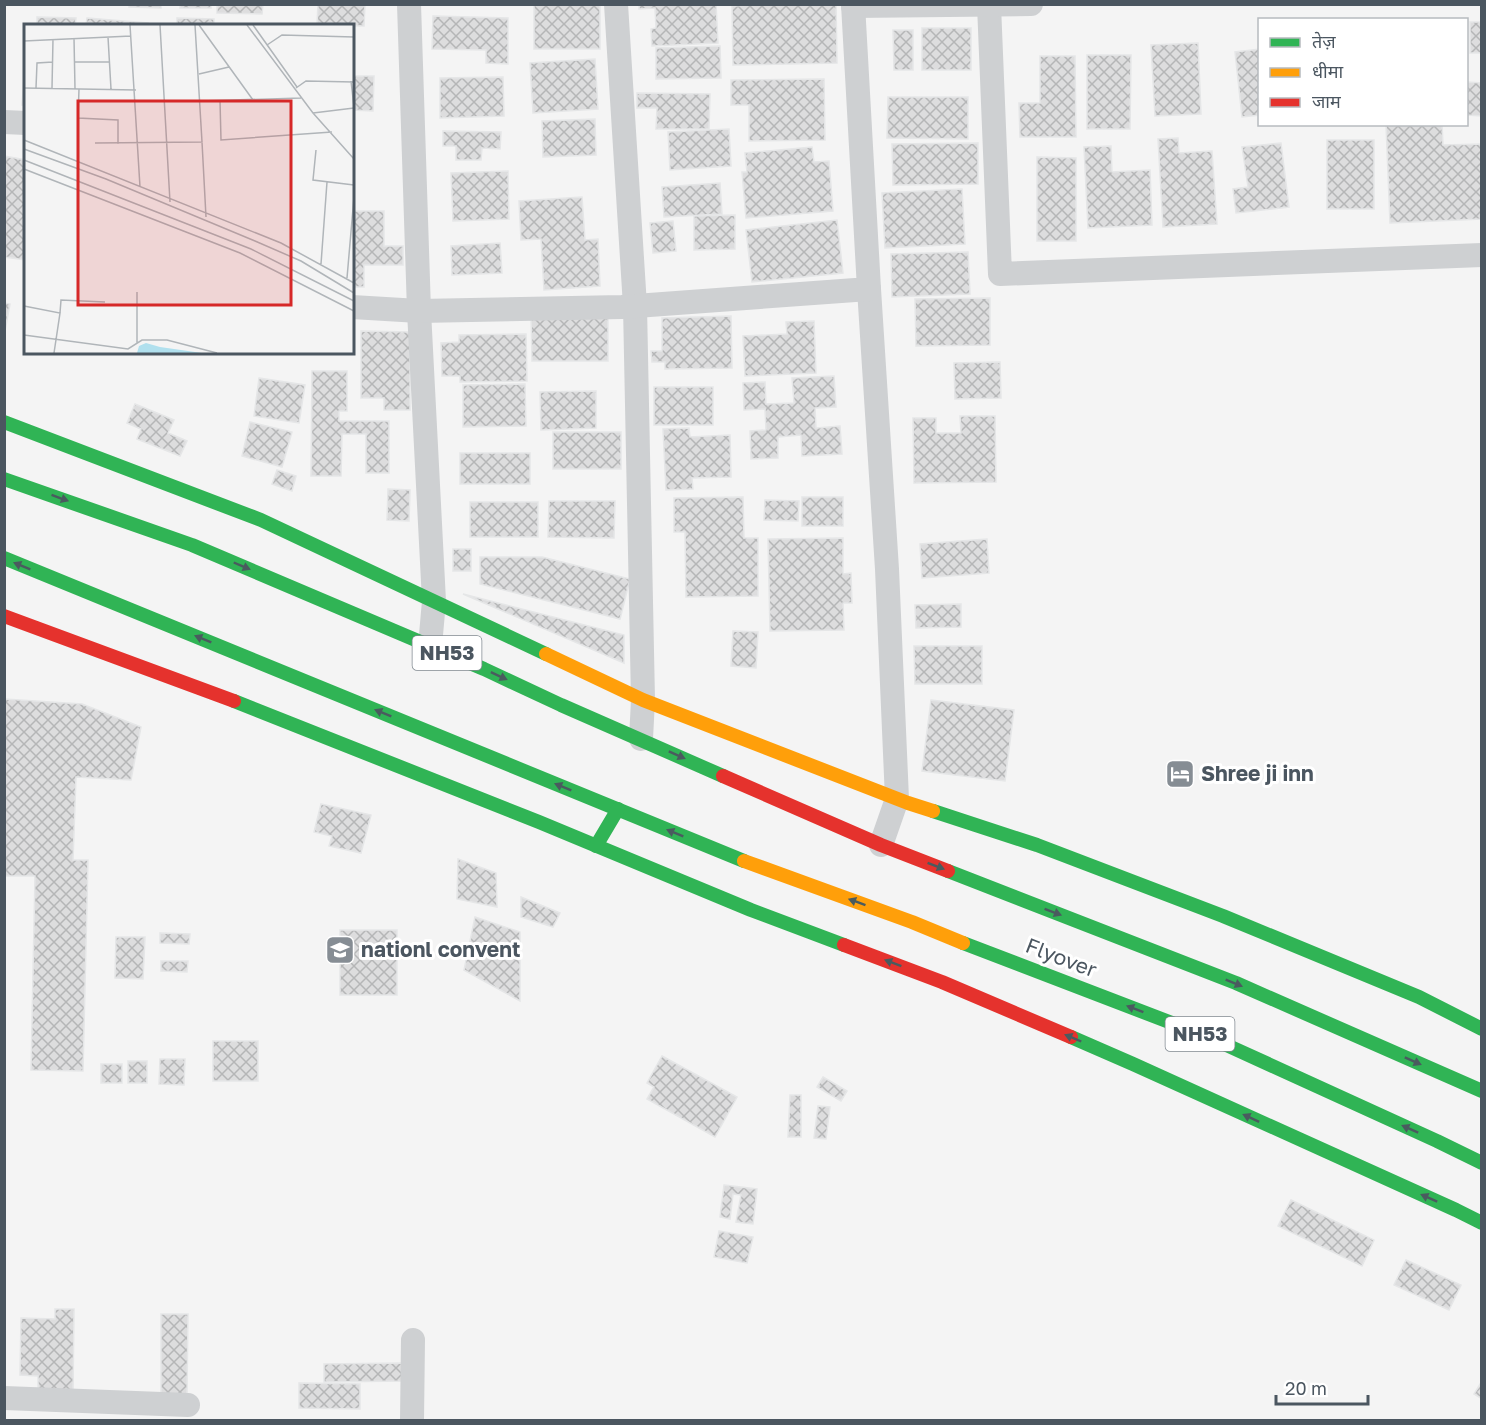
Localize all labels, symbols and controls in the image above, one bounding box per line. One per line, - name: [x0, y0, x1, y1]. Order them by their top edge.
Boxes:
- legend: [1258, 18, 1468, 126]
- inset map: [24, 24, 354, 354]
- text: तेज़: [1312, 30, 1336, 52]
- text: धीमा: [1312, 60, 1343, 82]
- text: जाम: [1312, 90, 1342, 112]
- one-way arrow: [51, 494, 69, 504]
- one-way arrow: [13, 560, 31, 570]
- one-way arrow: [234, 562, 251, 571]
- one-way arrow: [193, 634, 211, 644]
- road number: NH53: [412, 636, 482, 670]
- one-way arrow: [490, 671, 507, 680]
- one-way arrow: [374, 708, 392, 717]
- one-way arrow: [668, 751, 685, 760]
- hotel icon: Shree ji inn: [1164, 758, 1196, 790]
- place label: Shree ji inn: [1201, 760, 1314, 786]
- one-way arrow: [554, 782, 572, 792]
- one-way arrow: [666, 828, 684, 837]
- one-way arrow: [927, 862, 945, 871]
- one-way arrow: [848, 896, 866, 906]
- one-way arrow: [1044, 908, 1062, 917]
- street label: Flyover: [1022, 932, 1101, 982]
- school or university icon: nationl convent: [324, 934, 356, 966]
- place label: nationl convent: [361, 936, 520, 962]
- one-way arrow: [884, 958, 902, 968]
- one-way arrow: [1226, 978, 1244, 988]
- one-way arrow: [1126, 1004, 1144, 1013]
- road number: NH53: [1166, 1017, 1234, 1051]
- one-way arrow: [1064, 1033, 1082, 1042]
- one-way arrow: [1404, 1057, 1422, 1066]
- one-way arrow: [1242, 1114, 1259, 1123]
- one-way arrow: [1401, 1124, 1418, 1133]
- one-way arrow: [1419, 1193, 1437, 1203]
- scale bar: [1276, 1368, 1368, 1406]
- text: 20 m: [1285, 1377, 1327, 1399]

